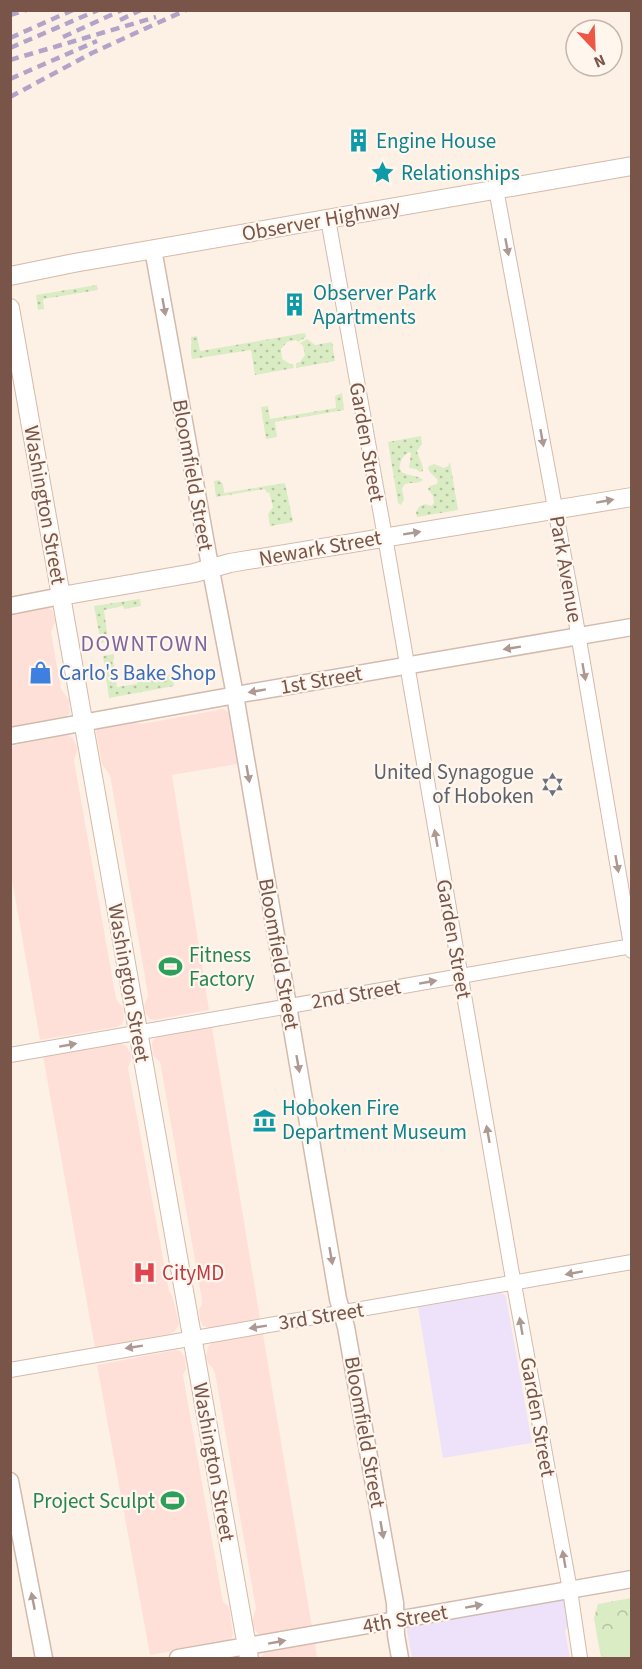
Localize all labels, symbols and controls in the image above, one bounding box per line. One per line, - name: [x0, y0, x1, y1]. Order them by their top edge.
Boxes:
- north arrow: [564, 18, 624, 78]
- text: N: [590, 49, 609, 73]
- place label: Engine House: [376, 126, 496, 156]
- building icon: Engine House: [345, 128, 371, 154]
- place label: Relationships: [401, 158, 520, 188]
- place icon: Relationships: [370, 160, 396, 186]
- street label: Observer Highway: [239, 191, 403, 249]
- one-way arrow: [503, 237, 512, 256]
- place label: Observer Park Apartments: [313, 278, 437, 332]
- building icon: Observer Park Apartments: [282, 292, 308, 318]
- one-way arrow: [159, 298, 168, 317]
- street label: Garden Street: [342, 380, 392, 504]
- street label: Bloomfield Street: [165, 397, 221, 553]
- street label: Washington Street: [16, 423, 74, 587]
- one-way arrow: [538, 429, 547, 448]
- one-way arrow: [596, 497, 615, 506]
- street label: Park Avenue: [542, 513, 590, 625]
- street label: Newark Street: [256, 522, 384, 574]
- one-way arrow: [403, 528, 422, 537]
- district label: DOWNTOWN: [81, 628, 209, 660]
- one-way arrow: [502, 644, 521, 653]
- place label: Carlo's Bake Shop: [59, 658, 216, 688]
- street label: 1st Street: [278, 658, 364, 702]
- shop icon: Carlo's Bake Shop: [28, 660, 54, 686]
- one-way arrow: [580, 662, 589, 681]
- one-way arrow: [248, 687, 267, 696]
- place label: United Synagogue of Hoboken: [374, 757, 534, 811]
- one-way arrow: [244, 764, 253, 783]
- synagogue icon: United Synagogue of Hoboken: [539, 771, 565, 797]
- one-way arrow: [432, 829, 441, 848]
- one-way arrow: [613, 854, 622, 873]
- street label: Bloomfield Street: [251, 876, 307, 1032]
- street label: Garden Street: [429, 877, 479, 1001]
- street label: Washington Street: [100, 901, 158, 1065]
- place label: Fitness Factory: [189, 940, 255, 994]
- sports icon: Fitness Factory: [158, 954, 184, 980]
- street label: 2nd Street: [309, 971, 403, 1017]
- one-way arrow: [419, 977, 438, 986]
- one-way arrow: [59, 1040, 78, 1049]
- one-way arrow: [294, 1055, 303, 1074]
- place label: Hoboken Fire Department Museum: [282, 1093, 467, 1147]
- museum icon: Hoboken Fire Department Museum: [251, 1107, 277, 1133]
- one-way arrow: [483, 1124, 492, 1143]
- one-way arrow: [327, 1247, 336, 1266]
- place label: CityMD: [162, 1258, 224, 1288]
- hospital icon: CityMD: [131, 1260, 157, 1286]
- one-way arrow: [564, 1269, 583, 1278]
- street label: 3rd Street: [276, 1294, 366, 1338]
- one-way arrow: [516, 1316, 525, 1335]
- one-way arrow: [248, 1323, 267, 1332]
- one-way arrow: [125, 1343, 144, 1352]
- street label: Bloomfield Street: [337, 1354, 393, 1510]
- street label: Garden Street: [513, 1355, 563, 1479]
- street label: Washington Street: [185, 1380, 243, 1544]
- place label: Project Sculpt: [32, 1486, 155, 1516]
- sports icon: Project Sculpt: [160, 1488, 186, 1514]
- one-way arrow: [378, 1521, 387, 1540]
- one-way arrow: [559, 1550, 568, 1569]
- one-way arrow: [28, 1591, 37, 1610]
- street label: 4th Street: [360, 1597, 450, 1641]
- one-way arrow: [465, 1602, 484, 1611]
- one-way arrow: [268, 1637, 287, 1646]

